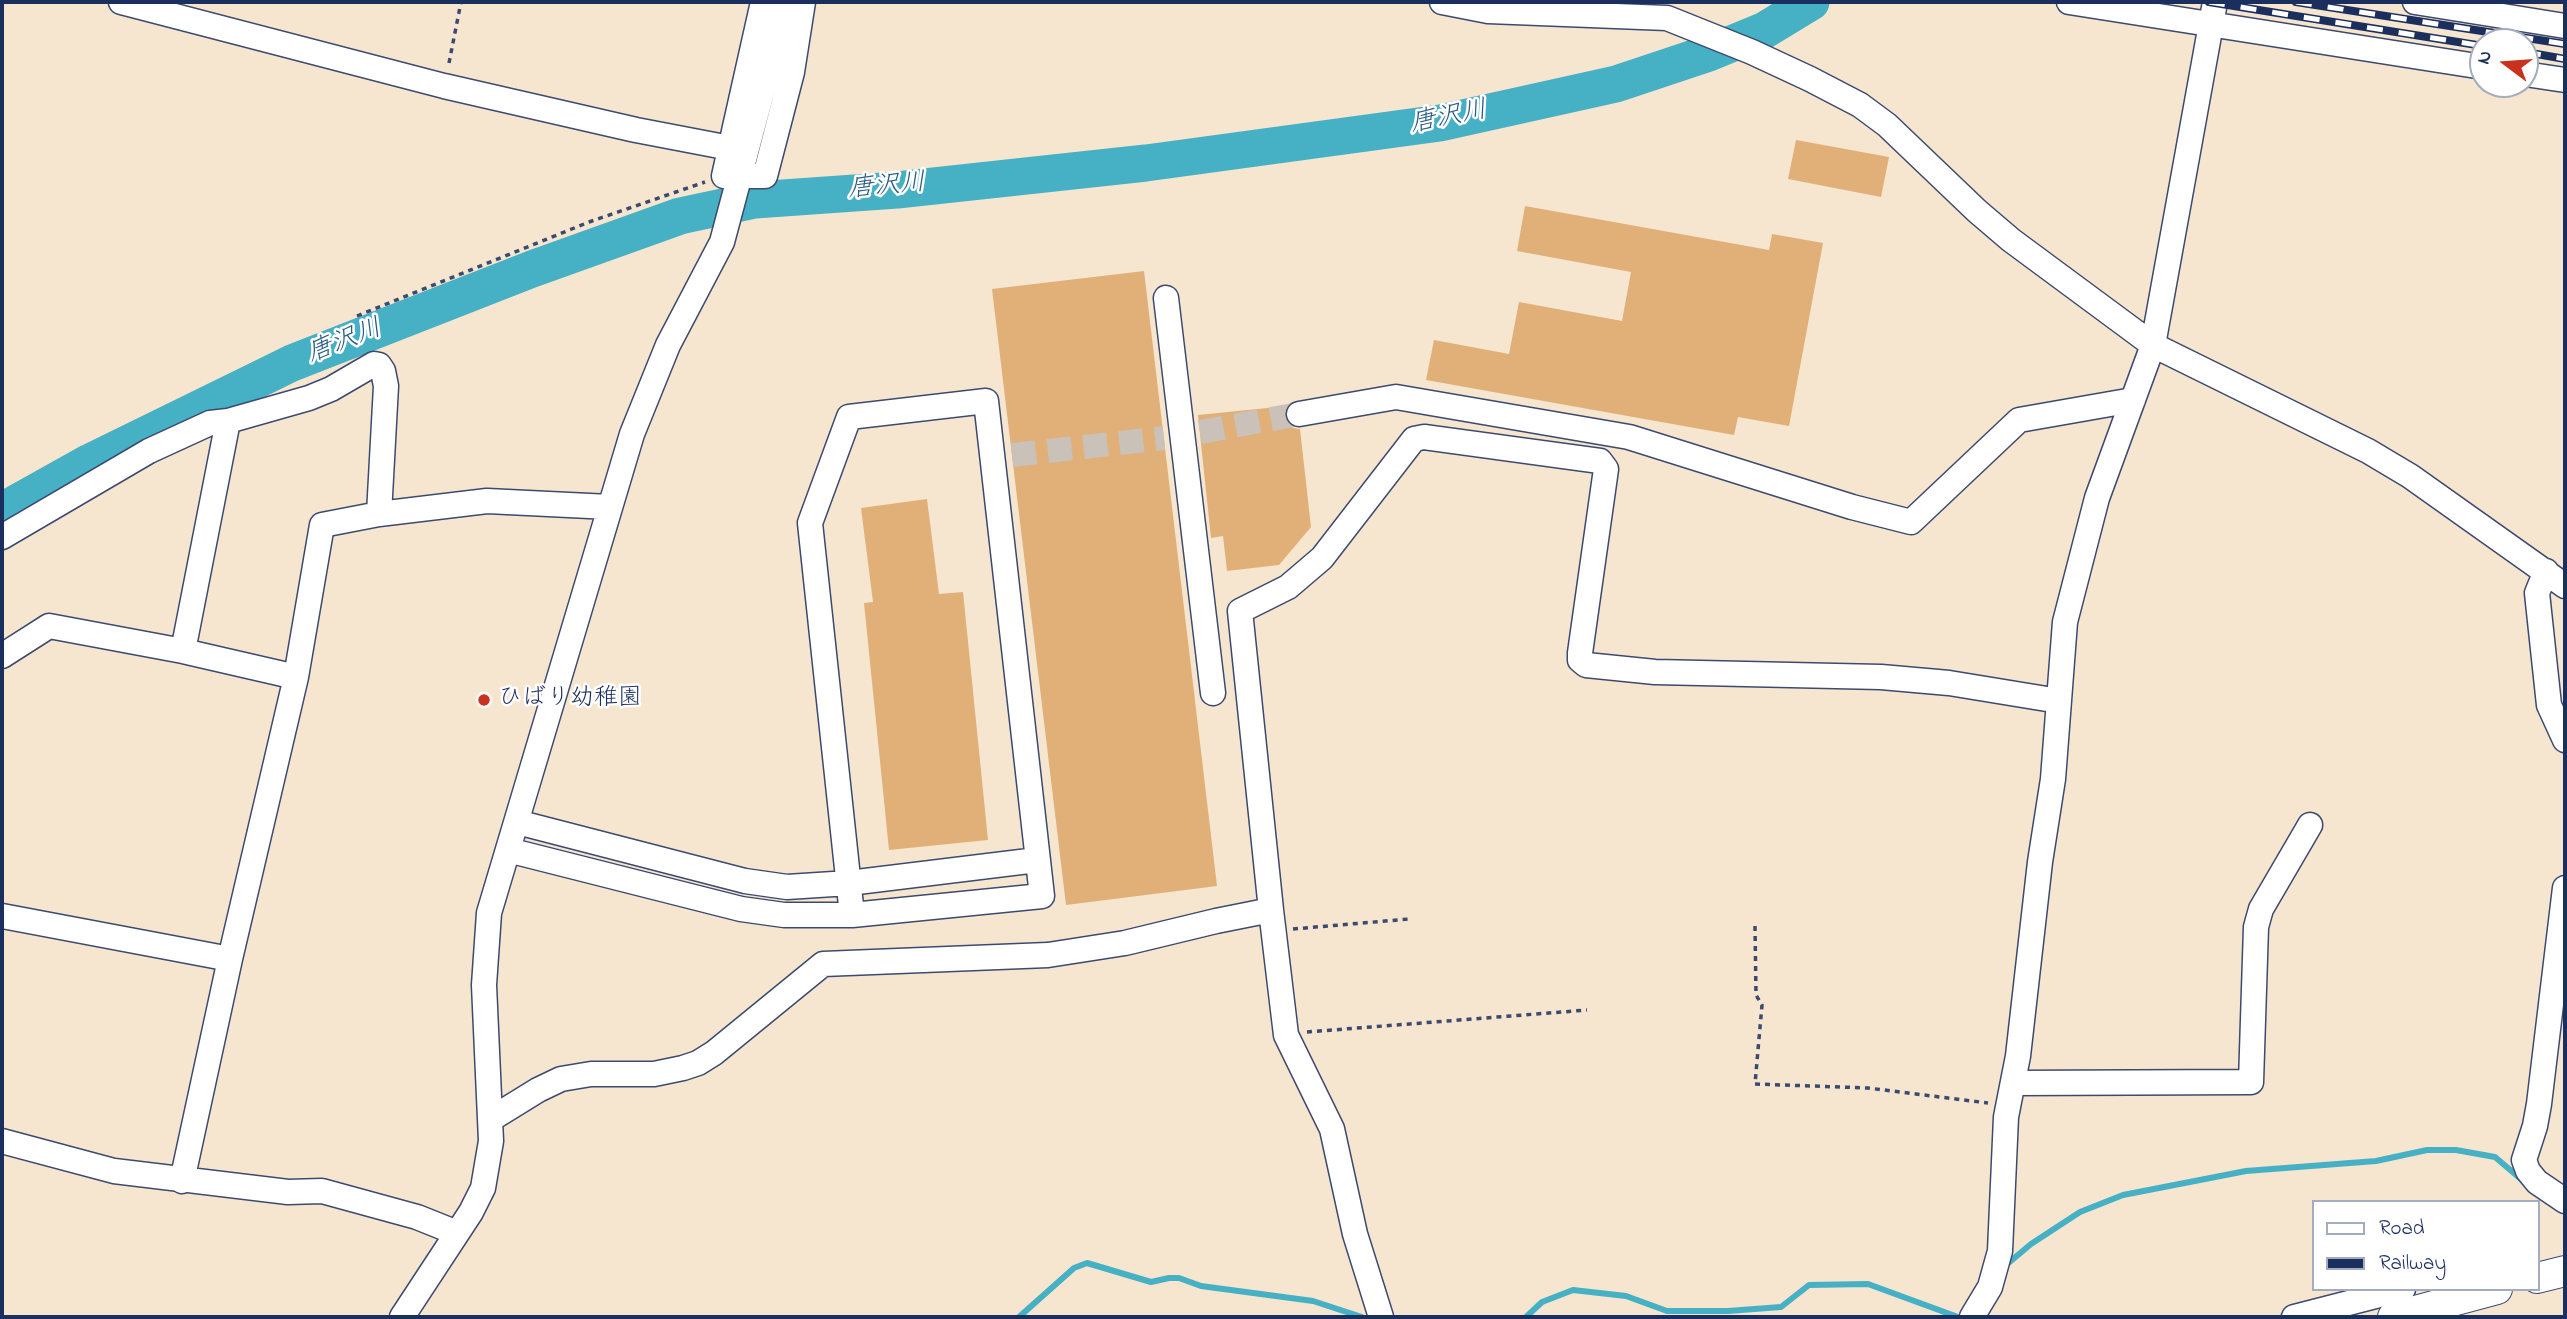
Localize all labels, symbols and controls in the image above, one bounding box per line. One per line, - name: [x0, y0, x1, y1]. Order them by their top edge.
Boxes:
- north arrow: [2469, 28, 2539, 98]
- text: N: [2471, 48, 2500, 68]
- water label: 唐沢川: [1408, 96, 1490, 142]
- water label: 唐沢川: [847, 169, 927, 207]
- water label: 唐沢川: [303, 314, 387, 372]
- place label: ひばり幼稚園: [498, 686, 642, 714]
- marker: ひばり幼稚園: [476, 692, 492, 708]
- legend: [2312, 1200, 2539, 1291]
- text: Road: [2379, 1214, 2425, 1244]
- text: Railway: [2379, 1249, 2446, 1279]

